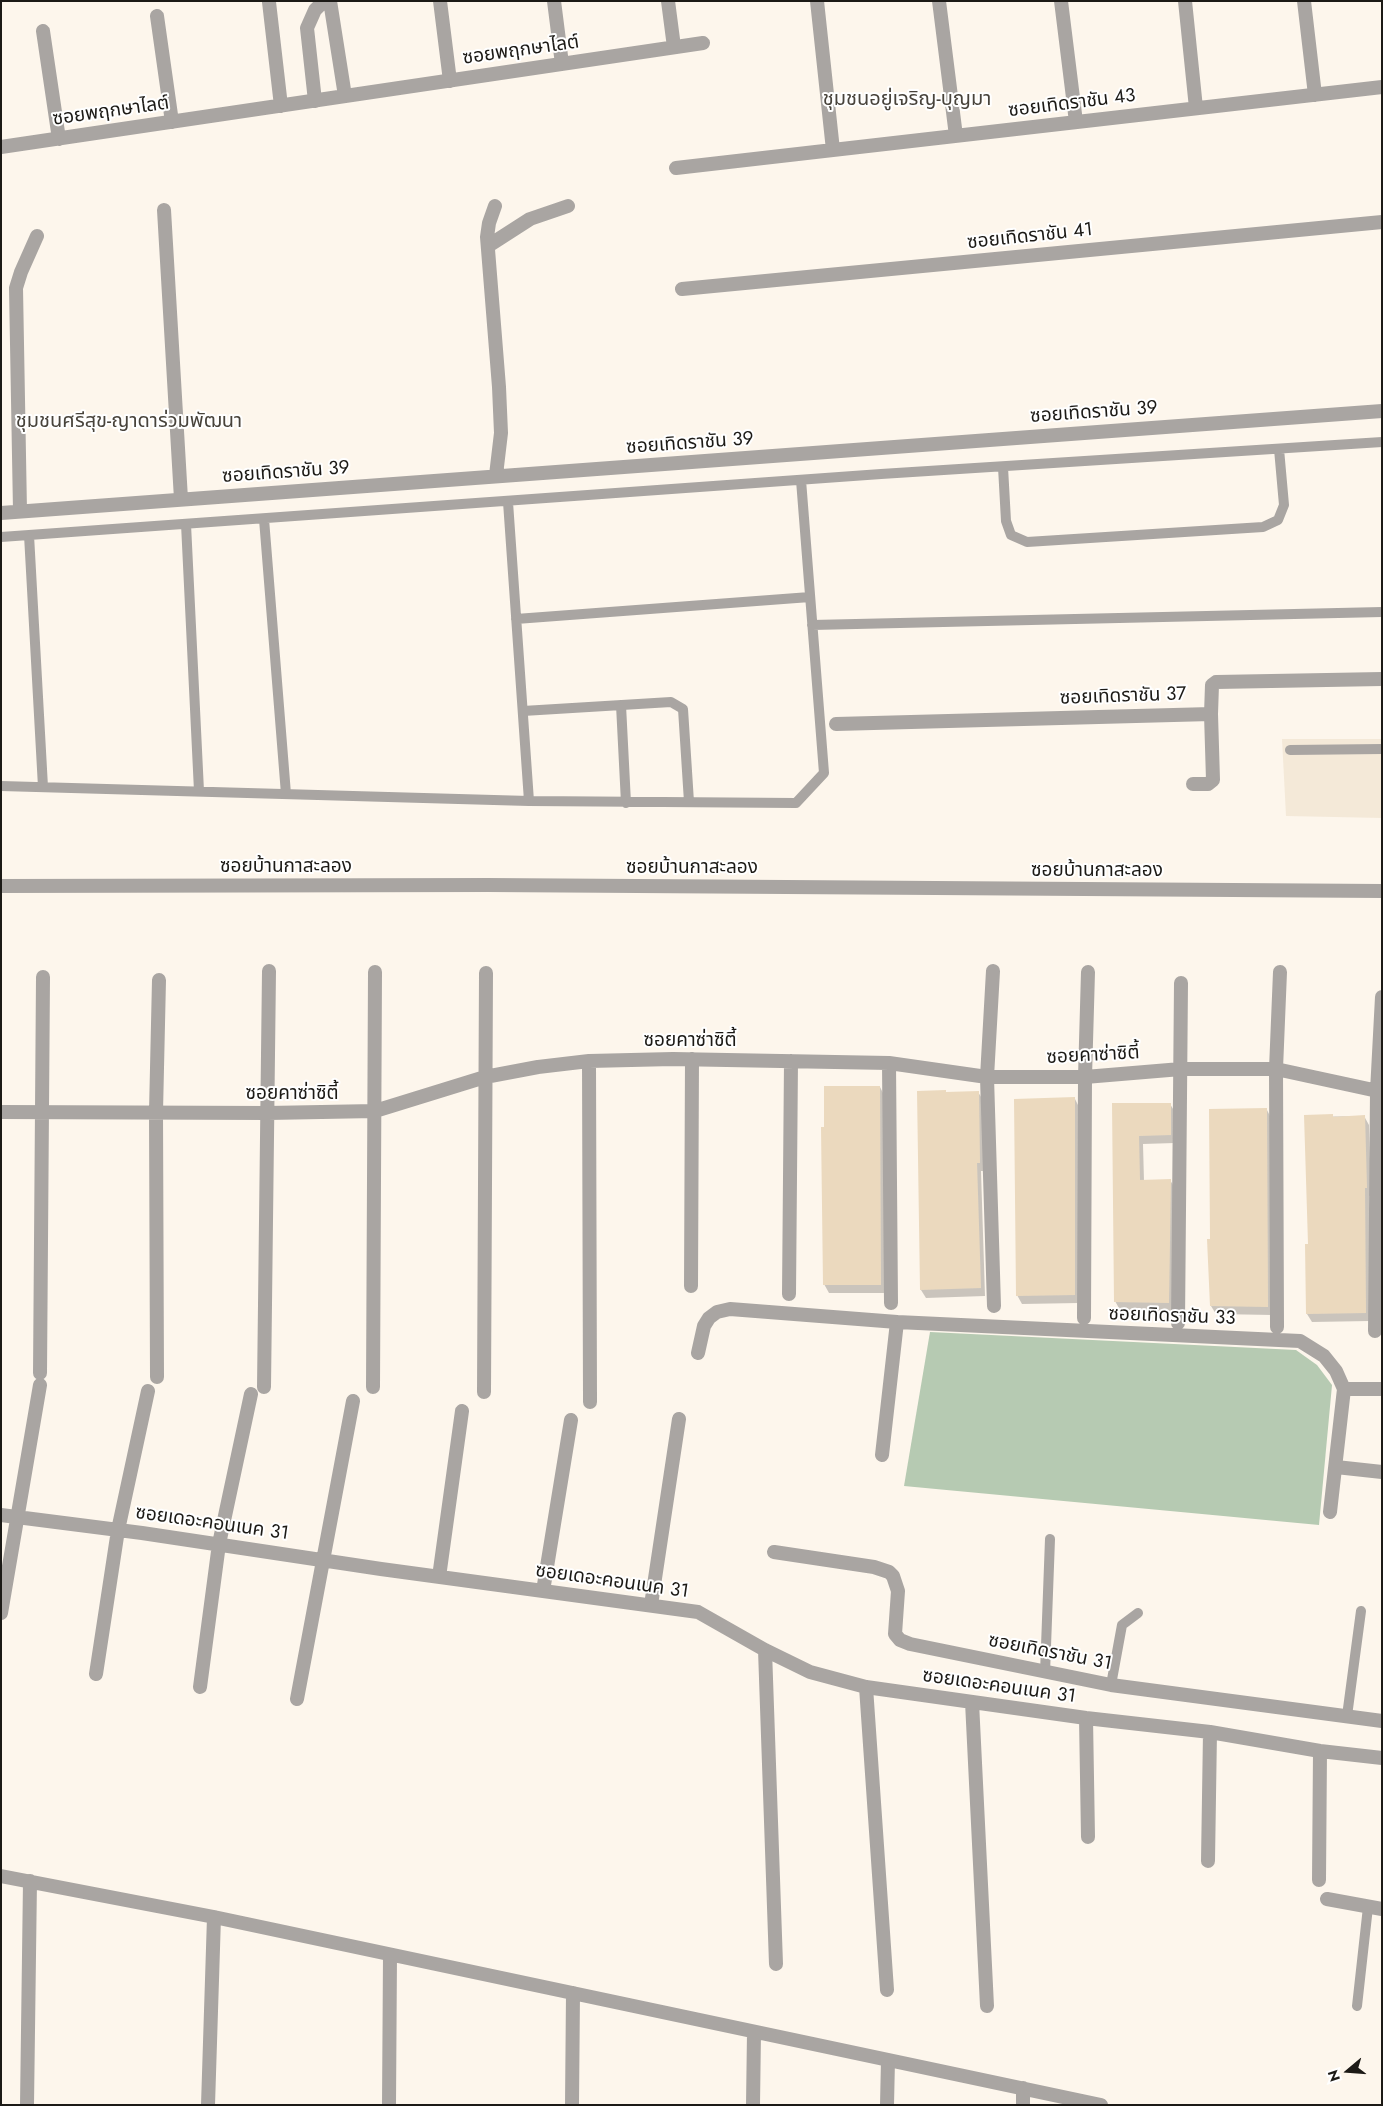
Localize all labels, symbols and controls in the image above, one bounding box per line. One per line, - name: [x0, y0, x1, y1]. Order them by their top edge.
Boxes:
- street label: ซอยพฤกษาไลต์: [461, 32, 581, 70]
- street label: ซอยเทิดราชัน 43: [1007, 85, 1137, 123]
- district label: ชุมชนอยู่เจริญ-บุญมา: [823, 88, 991, 112]
- street label: ซอยพฤกษาไลต์: [51, 93, 171, 131]
- street label: ซอยเทิดราชัน 41: [966, 219, 1094, 255]
- street label: ซอยเทิดราชัน 39: [1029, 397, 1159, 429]
- district label: ชุมชนศรีสุข-ญาดาร่วมพัฒนา: [16, 410, 242, 434]
- street label: ซอยเทิดราชัน 39: [625, 428, 755, 460]
- street label: ซอยเทิดราชัน 39: [221, 457, 351, 489]
- street label: ซอยเทิดราชัน 37: [1059, 683, 1187, 711]
- street label: ซอยบ้านกาสะลอง: [220, 856, 352, 878]
- street label: ซอยบ้านกาสะลอง: [626, 857, 758, 879]
- street label: ซอยบ้านกาสะลอง: [1031, 860, 1163, 882]
- street label: ซอยคาซ่าซิตี้: [643, 1030, 737, 1052]
- street label: ซอยคาซ่าซิตี้: [1046, 1042, 1140, 1070]
- street label: ซอยคาซ่าซิตี้: [245, 1083, 339, 1105]
- street label: ซอยเทิดราชัน 33: [1108, 1303, 1236, 1331]
- street label: ซอยเดอะคอนเนค 31: [134, 1502, 290, 1546]
- street label: ซอยเดอะคอนเนค 31: [534, 1560, 690, 1604]
- street label: ซอยเทิดราชัน 31: [986, 1630, 1114, 1676]
- street label: ซอยเดอะคอนเนค 31: [921, 1665, 1077, 1709]
- north arrow: [1323, 2046, 1373, 2096]
- text: N: [1323, 2067, 1345, 2084]

